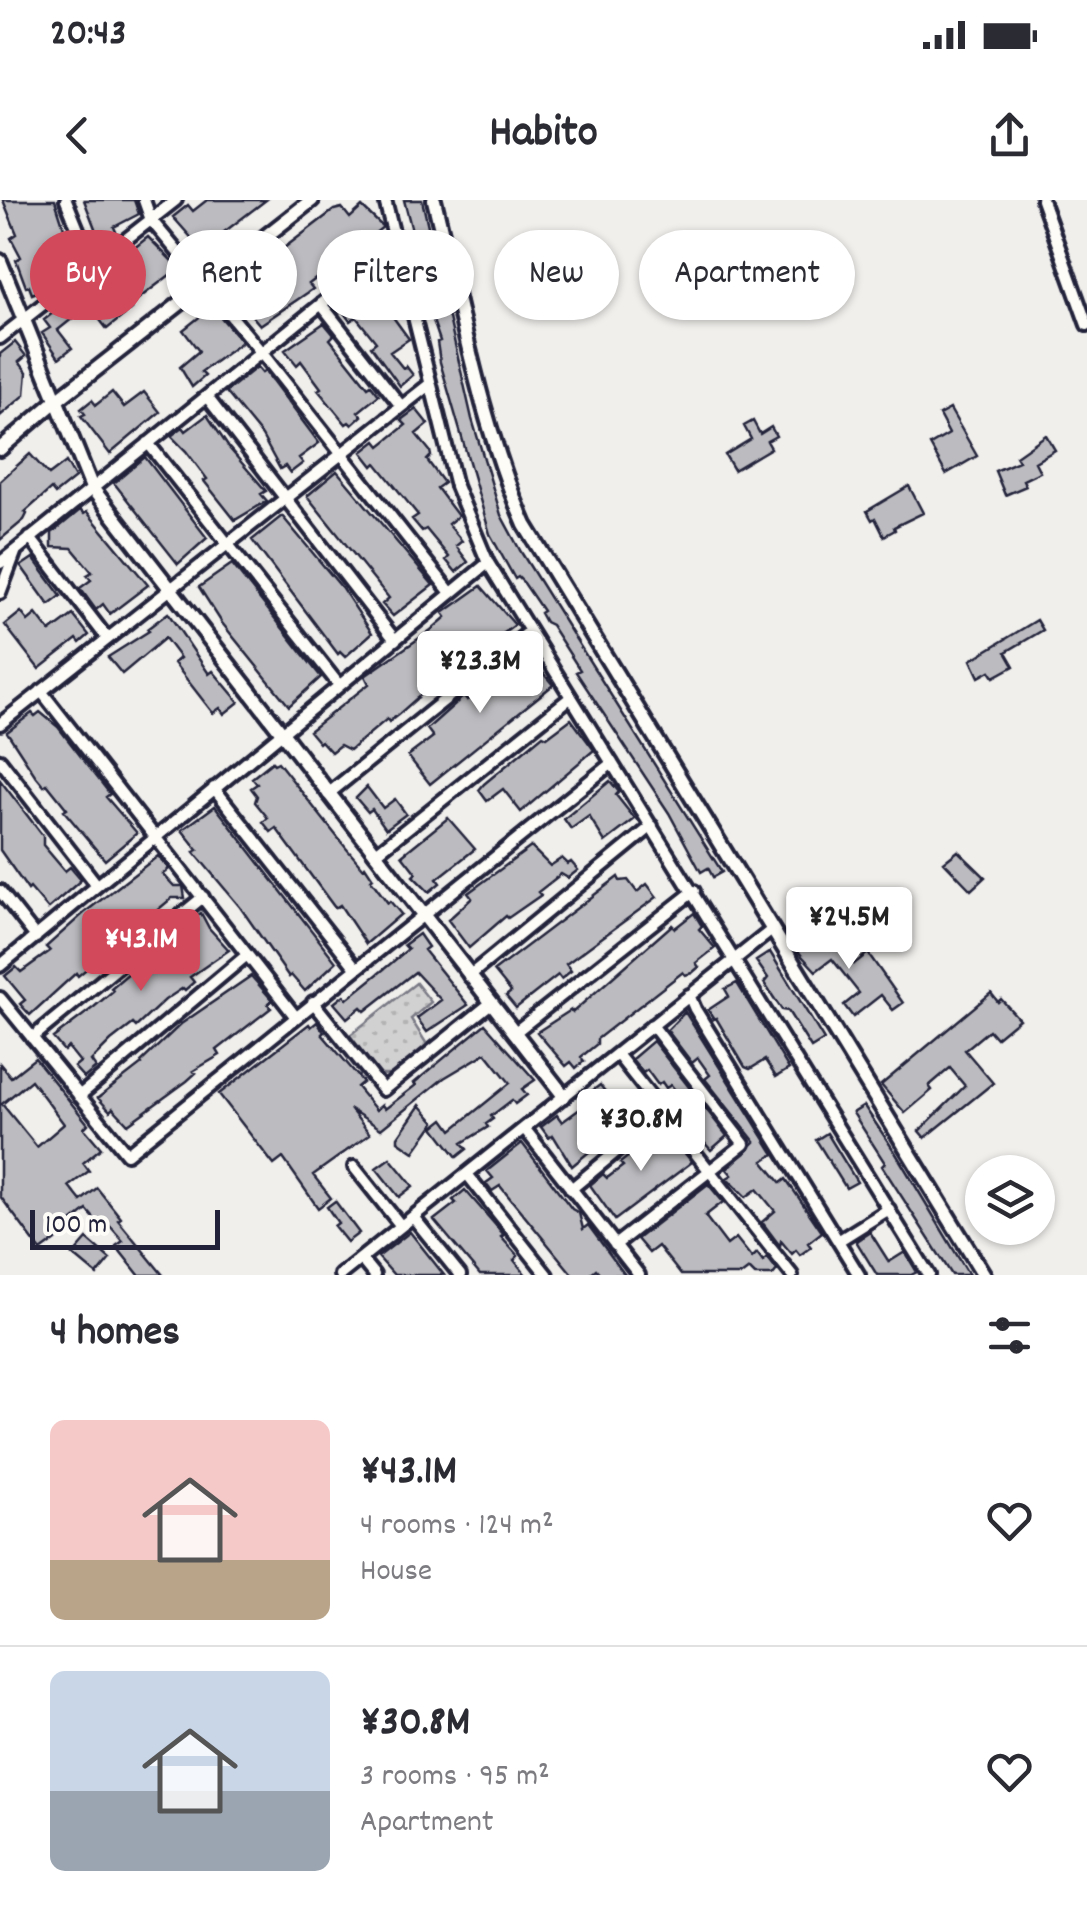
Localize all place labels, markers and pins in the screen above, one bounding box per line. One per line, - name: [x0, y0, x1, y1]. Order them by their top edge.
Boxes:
- pin: ¥23.3M: [399, 631, 561, 716]
- pin: ¥24.5M: [768, 887, 930, 972]
- pin: ¥43.1M: [60, 909, 222, 994]
- pin: ¥30.8M: [560, 1089, 722, 1174]

